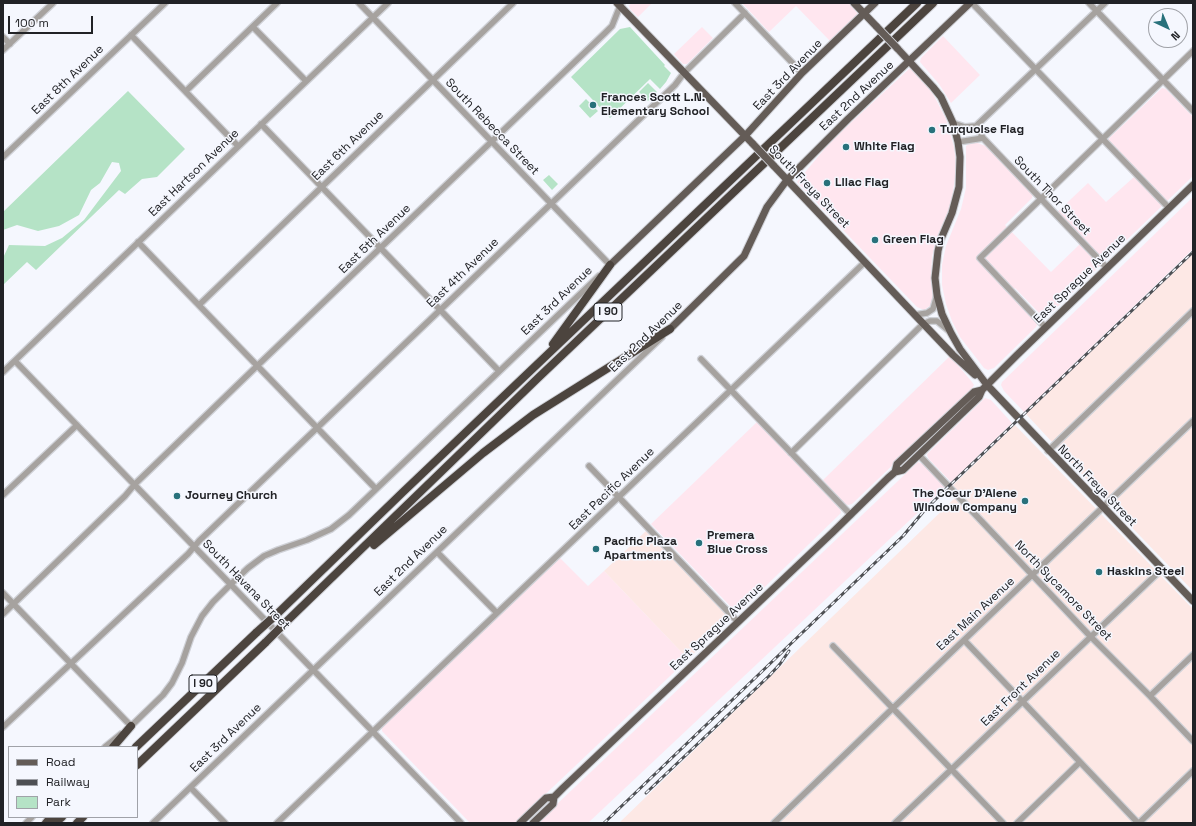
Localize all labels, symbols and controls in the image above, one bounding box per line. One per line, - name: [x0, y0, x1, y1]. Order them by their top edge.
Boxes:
- scale bar: [10, 8, 95, 34]
- north arrow: [1148, 8, 1188, 48]
- text: 100 m: [15, 15, 49, 31]
- text: N: [1168, 28, 1183, 44]
- street label: East 3rd Avenue: [750, 36, 826, 114]
- street label: East 8th Avenue: [29, 42, 107, 118]
- street label: East 2nd Avenue: [817, 58, 897, 134]
- street label: South Rebecca Street: [442, 76, 542, 178]
- place label: Frances Scott L.N. Elementary School: [601, 91, 709, 119]
- marker: Frances Scott L.N. Elementary School: [588, 100, 598, 110]
- street label: East 6th Avenue: [309, 108, 387, 184]
- place label: Turquoise Flag: [940, 123, 1024, 137]
- marker: Turquoise Flag: [927, 125, 937, 135]
- street label: East Hartson Avenue: [146, 126, 242, 220]
- place label: White Flag: [854, 140, 915, 154]
- street label: South Freya Street: [766, 142, 852, 232]
- marker: White Flag: [841, 142, 851, 152]
- street label: South Thor Street: [1011, 154, 1093, 238]
- place label: Lilac Flag: [835, 176, 889, 190]
- marker: Lilac Flag: [822, 178, 832, 188]
- street label: East 5th Avenue: [336, 201, 414, 277]
- street label: East Sprague Avenue: [1031, 231, 1129, 327]
- place label: Green Flag: [883, 233, 944, 247]
- street label: East 4th Avenue: [424, 235, 502, 311]
- marker: Green Flag: [870, 235, 880, 245]
- street label: East 3rd Avenue: [518, 263, 596, 339]
- street label: East 2nd Avenue: [606, 298, 686, 376]
- road number: I 90: [594, 303, 622, 321]
- street label: North Freya Street: [1054, 442, 1140, 530]
- street label: East Pacific Avenue: [566, 445, 658, 533]
- place label: The Coeur D'Alene Window Company: [913, 487, 1017, 515]
- place label: Journey Church: [185, 489, 277, 503]
- marker: Journey Church: [172, 491, 182, 501]
- marker: The Coeur D'Alene Window Company: [1020, 496, 1030, 506]
- street label: East 2nd Avenue: [371, 522, 451, 600]
- place label: Premera Blue Cross: [707, 529, 768, 557]
- place label: Pacific Plaza Apartments: [604, 535, 677, 563]
- street label: South Havana Street: [199, 537, 293, 633]
- marker: Premera Blue Cross: [694, 538, 704, 548]
- street label: North Sycamore Street: [1011, 538, 1115, 644]
- marker: Pacific Plaza Apartments: [591, 544, 601, 554]
- place label: Haskins Steel: [1107, 565, 1184, 579]
- marker: Haskins Steel: [1094, 567, 1104, 577]
- street label: East Main Avenue: [934, 574, 1018, 654]
- street label: East Sprague Avenue: [667, 580, 767, 674]
- street label: East Front Avenue: [978, 646, 1064, 730]
- road number: I 90: [189, 675, 217, 693]
- street label: East 3rd Avenue: [187, 700, 265, 776]
- legend: [8, 746, 138, 818]
- text: Road: [46, 754, 75, 770]
- text: Railway: [46, 774, 90, 790]
- text: Park: [46, 794, 71, 810]

